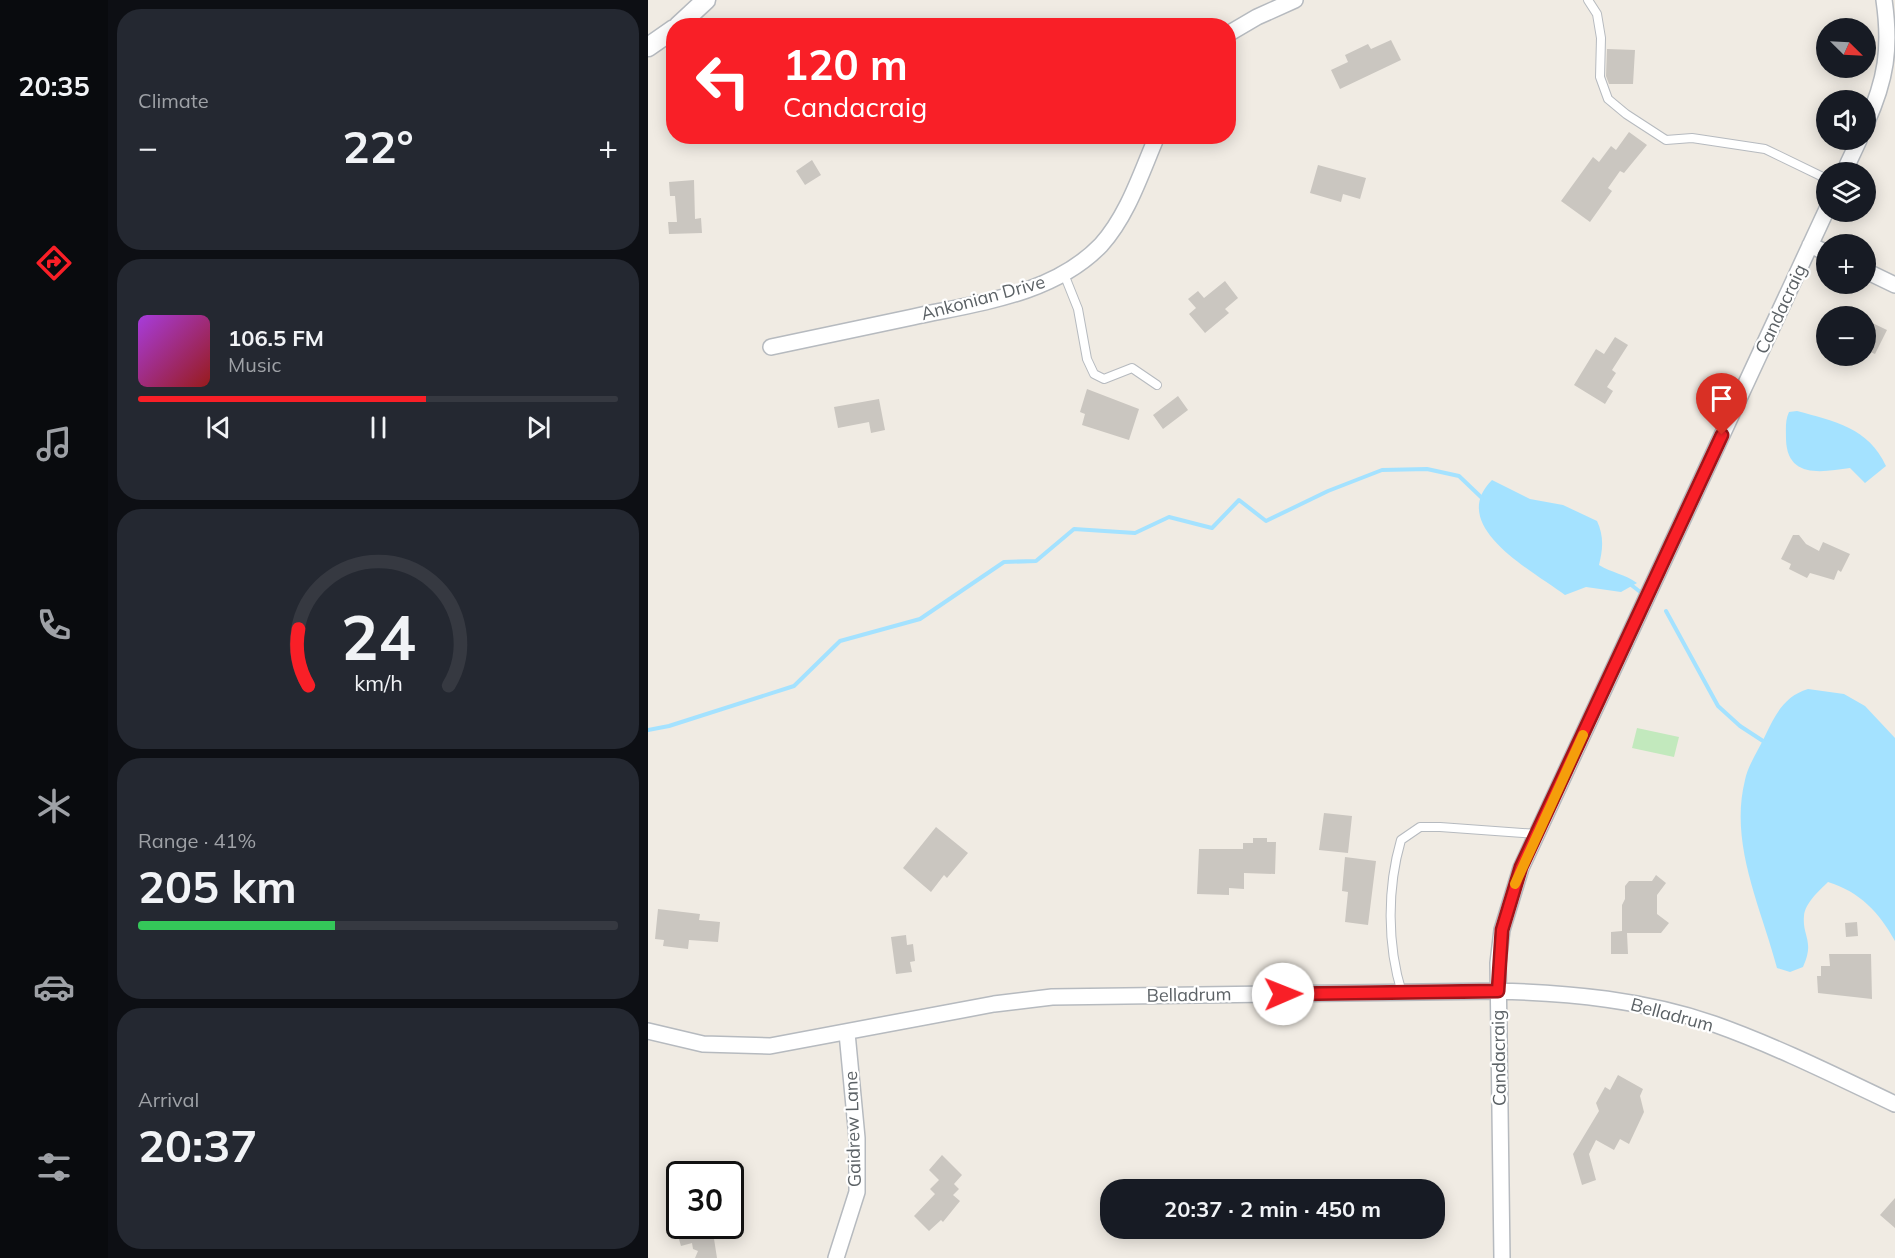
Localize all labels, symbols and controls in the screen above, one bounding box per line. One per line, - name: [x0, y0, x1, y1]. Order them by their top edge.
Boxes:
- north arrow: [1816, 18, 1876, 78]
- map controls: [1816, 18, 1876, 366]
- text: 120 m: [783, 38, 908, 91]
- icon: left: [684, 42, 762, 120]
- text: 20:35: [18, 69, 90, 103]
- text: Climate: [138, 88, 209, 113]
- text: Candacraig: [783, 90, 927, 124]
- button: sound: [1816, 90, 1876, 150]
- text: 22°: [342, 118, 414, 174]
- text: −: [138, 126, 158, 167]
- text: +: [598, 126, 618, 167]
- button: layers: [1816, 162, 1876, 222]
- button: +: [1816, 234, 1876, 294]
- icon: directions: [33, 242, 75, 284]
- street label: Candacraig: [1750, 260, 1811, 357]
- street label: Ankonian Drive: [918, 270, 1047, 325]
- button: −: [1816, 306, 1876, 366]
- text: 106.5 FM: [228, 324, 324, 352]
- text: Music: [228, 352, 281, 377]
- pin: [1696, 373, 1747, 435]
- icon: arrive: [1705, 382, 1738, 415]
- icon: previous: [202, 411, 235, 444]
- icon: pause: [362, 411, 395, 444]
- icon: next: [522, 411, 555, 444]
- icon: music: [33, 423, 75, 465]
- text: 24: [341, 597, 415, 676]
- icon: phone: [33, 604, 75, 646]
- text: km/h: [354, 669, 402, 696]
- icon: climate: [33, 785, 75, 827]
- text: Range · 41%: [138, 828, 256, 853]
- text: 205 km: [138, 858, 297, 914]
- position arrow: [1251, 962, 1315, 1026]
- icon: car: [33, 966, 75, 1008]
- street label: Belladrum: [1146, 982, 1232, 1007]
- street label: Belladrum: [1628, 992, 1716, 1037]
- street label: Candacraig: [1486, 1010, 1511, 1106]
- street label: Gaidrew Lane: [839, 1070, 866, 1188]
- text: Arrival: [138, 1087, 199, 1112]
- text: 20:37: [138, 1117, 257, 1173]
- icon: filters: [33, 1146, 75, 1188]
- speed limit sign: 30: [666, 1161, 744, 1239]
- text: 20:37 · 2 min · 450 m: [1164, 1195, 1381, 1223]

